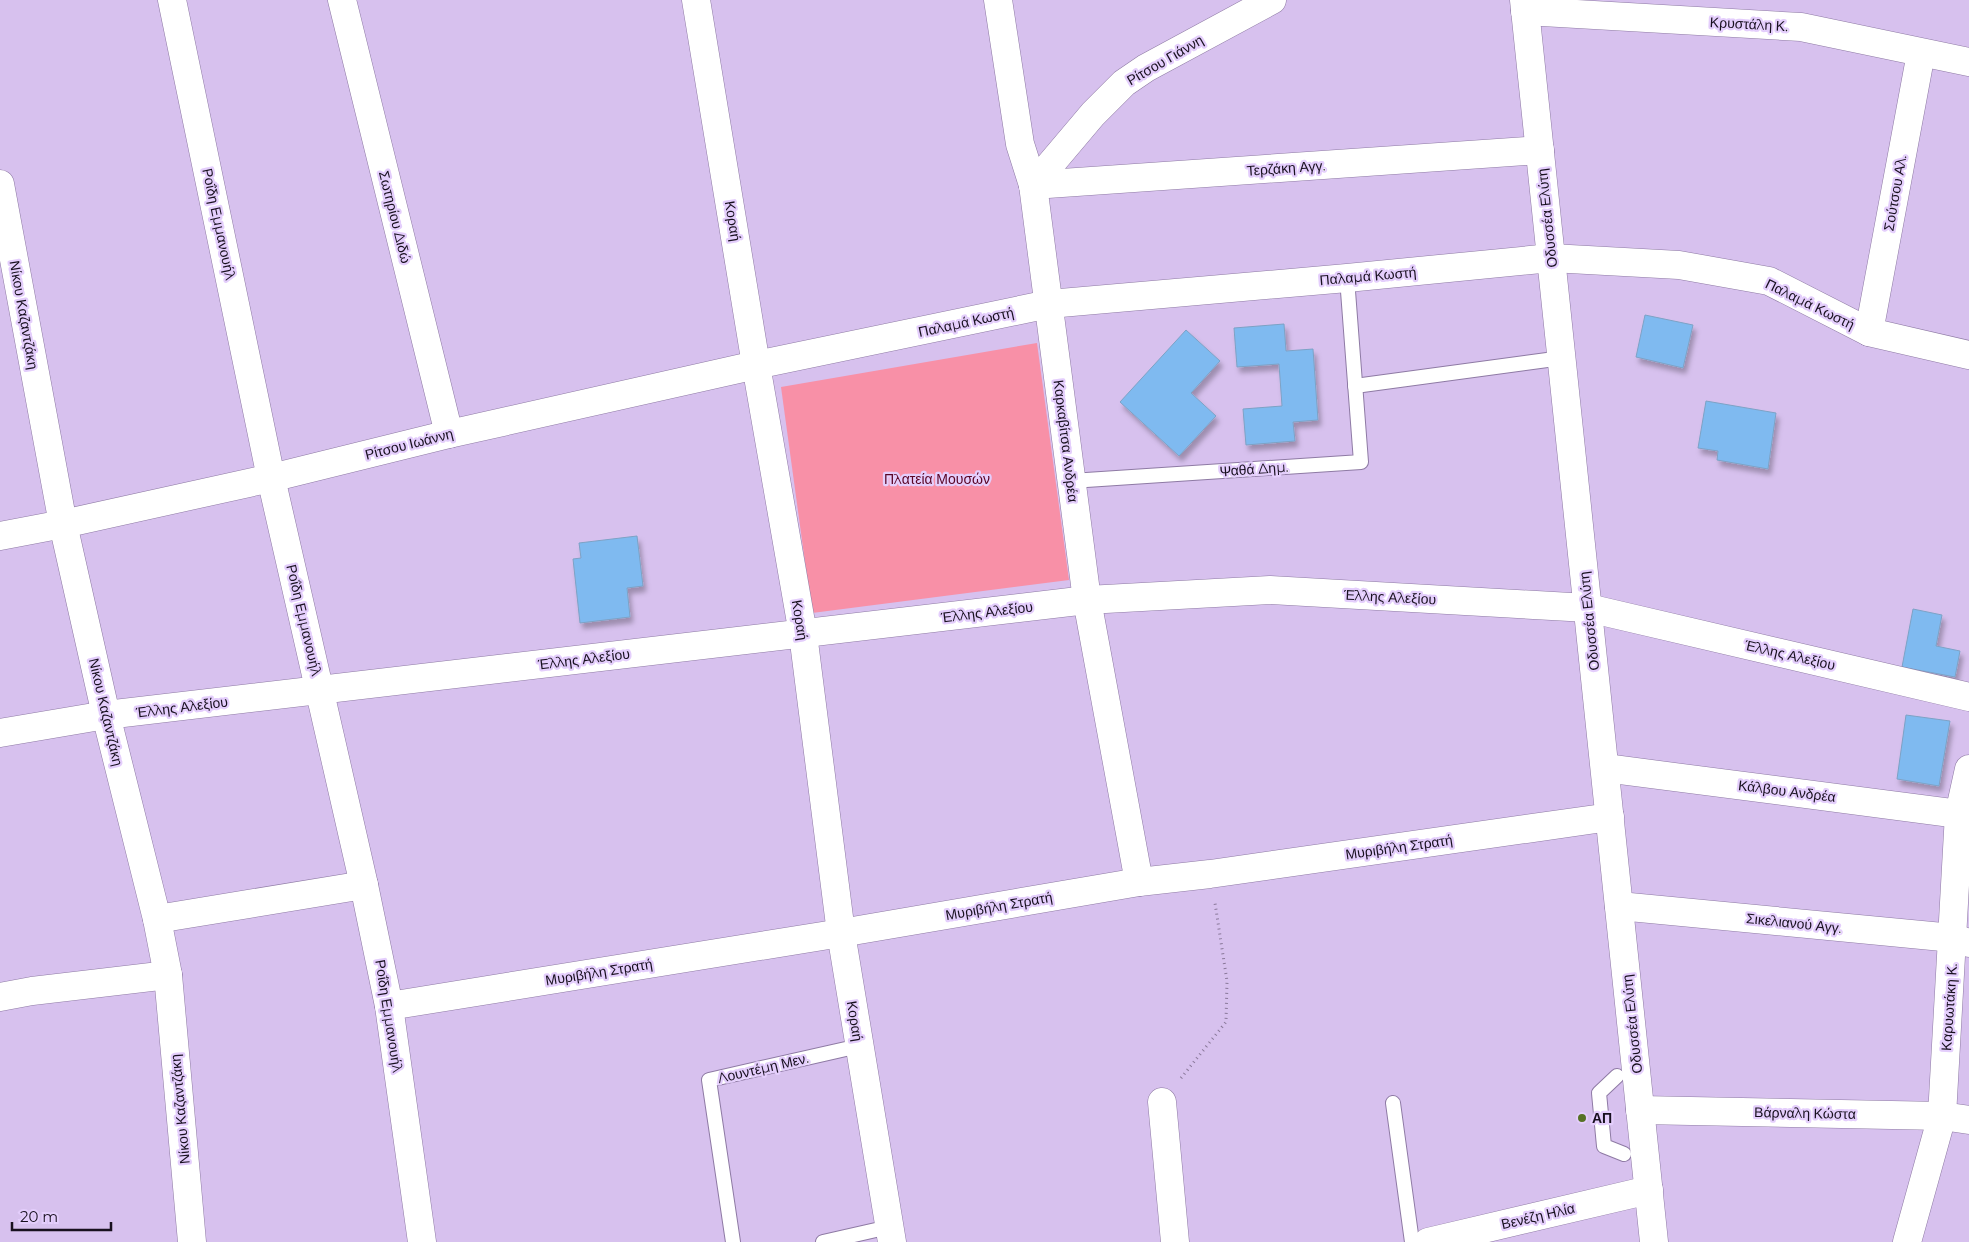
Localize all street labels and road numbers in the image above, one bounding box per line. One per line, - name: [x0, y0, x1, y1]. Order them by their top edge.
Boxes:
- street label: Κρυστάλη Κ.: [1709, 13, 1789, 35]
- street label: Ρίτσου Γιάννη: [1123, 31, 1207, 89]
- street label: Σούτσου Αλ.: [1879, 153, 1911, 233]
- street label: Τερζάκη Αγγ.: [1246, 156, 1326, 180]
- street label: Ροΐδη Εμμανουήλ: [198, 167, 240, 282]
- street label: Οδυσσέα Ελύτη: [1533, 168, 1561, 268]
- street label: Σωτηρίου Διδώ: [375, 169, 415, 265]
- street label: Κοραή: [721, 199, 745, 243]
- street label: Νίκου Καζαντζάκη: [6, 259, 42, 371]
- street label: Παλαμά Κωστή: [1319, 263, 1417, 289]
- street label: Παλαμά Κωστή: [1762, 275, 1858, 333]
- street label: Παλαμά Κωστή: [917, 303, 1015, 341]
- street label: Καρκαβίτσα Ανδρέα: [1050, 379, 1082, 503]
- street label: Ρίτσου Ιωάννη: [363, 424, 455, 464]
- street label: Ψαθά Δημ.: [1219, 458, 1289, 480]
- street label: Ροΐδη Εμμανουήλ: [282, 563, 326, 678]
- street label: Οδυσσέα Ελύτη: [1575, 571, 1603, 671]
- street label: Έλλης Αλεξίου: [1342, 586, 1437, 608]
- street label: Έλλης Αλεξίου: [939, 597, 1034, 627]
- street label: Κοραή: [788, 598, 812, 642]
- street label: Έλλης Αλεξίου: [1742, 636, 1837, 674]
- street label: Έλλης Αλεξίου: [536, 644, 631, 674]
- street label: Νίκου Καζαντζάκη: [85, 656, 127, 768]
- street label: Έλλης Αλεξίου: [134, 692, 229, 722]
- street label: Κάλβου Ανδρέα: [1737, 776, 1837, 806]
- street label: Μυριβήλη Στρατή: [1344, 831, 1454, 863]
- street label: Μυριβήλη Στρατή: [944, 888, 1054, 924]
- street label: Σικελιανού Αγγ.: [1745, 909, 1843, 937]
- street label: Μυριβήλη Στρατή: [544, 955, 654, 989]
- street label: Ροΐδη Εμμανουήλ: [371, 958, 407, 1074]
- street label: Καρυωτάκη Κ.: [1937, 963, 1961, 1051]
- street label: Οδυσσέα Ελύτη: [1618, 974, 1646, 1074]
- street label: Κοραή: [843, 999, 867, 1043]
- street label: Λουντέμη Μεν.: [716, 1049, 810, 1087]
- street label: Νίκου Καζαντζάκη: [166, 1053, 194, 1165]
- street label: Βάρναλη Κώστα: [1754, 1103, 1856, 1123]
- street label: Βενέζη Ηλία: [1499, 1199, 1577, 1233]

